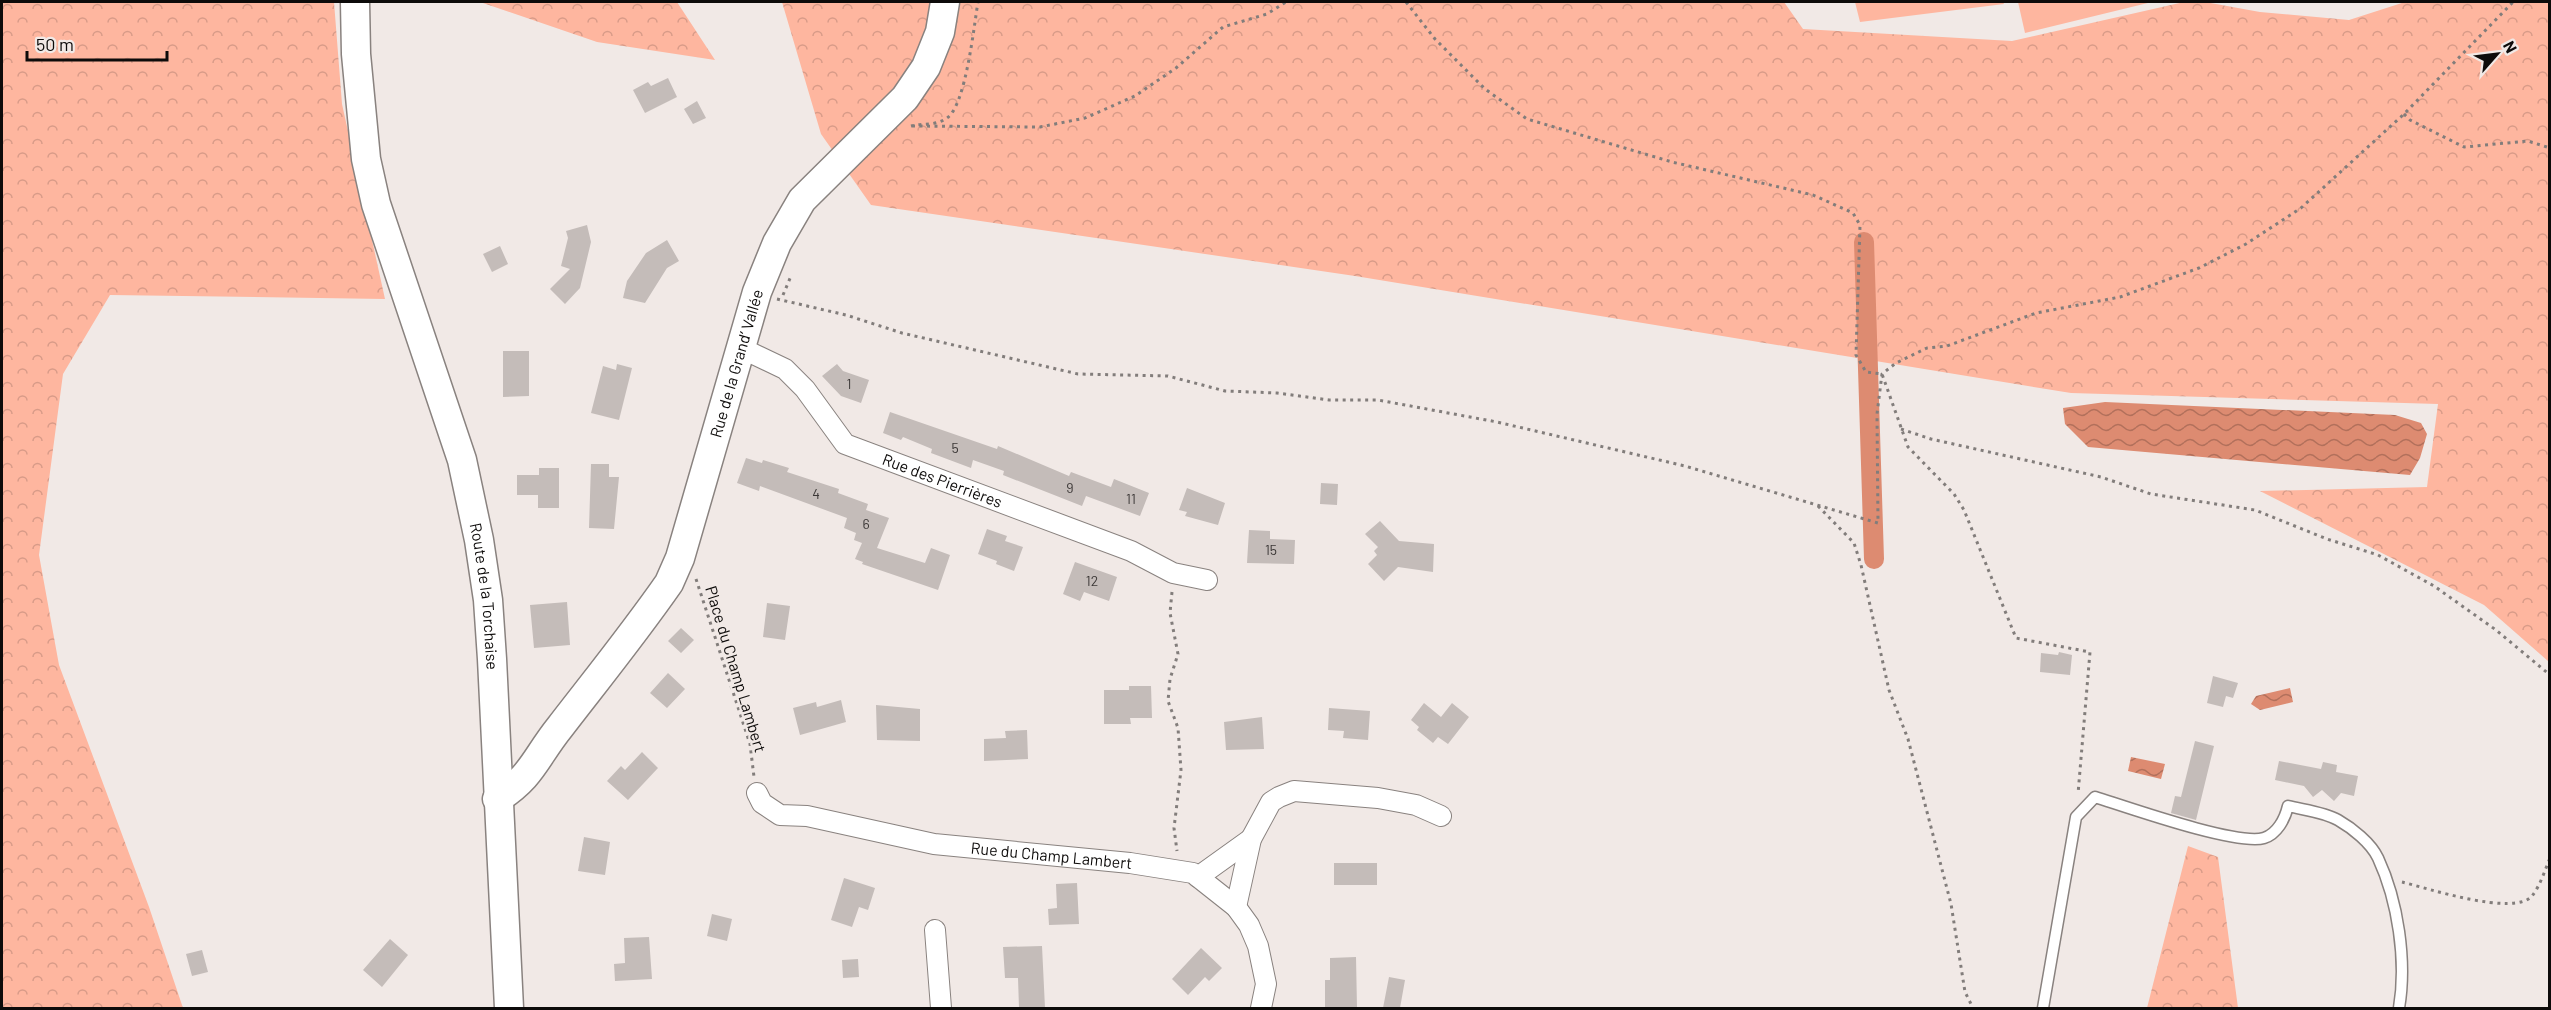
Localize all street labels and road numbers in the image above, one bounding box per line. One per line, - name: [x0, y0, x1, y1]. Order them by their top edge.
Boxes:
- street label: Rue de la Grand’ Vallée: [705, 287, 766, 440]
- street label: Rue des Pierrières: [880, 449, 1005, 511]
- street label: Route de la Torchaise: [467, 521, 503, 670]
- street label: Place du Champ Lambert: [702, 583, 771, 754]
- street label: Rue du Champ Lambert: [970, 838, 1133, 872]

